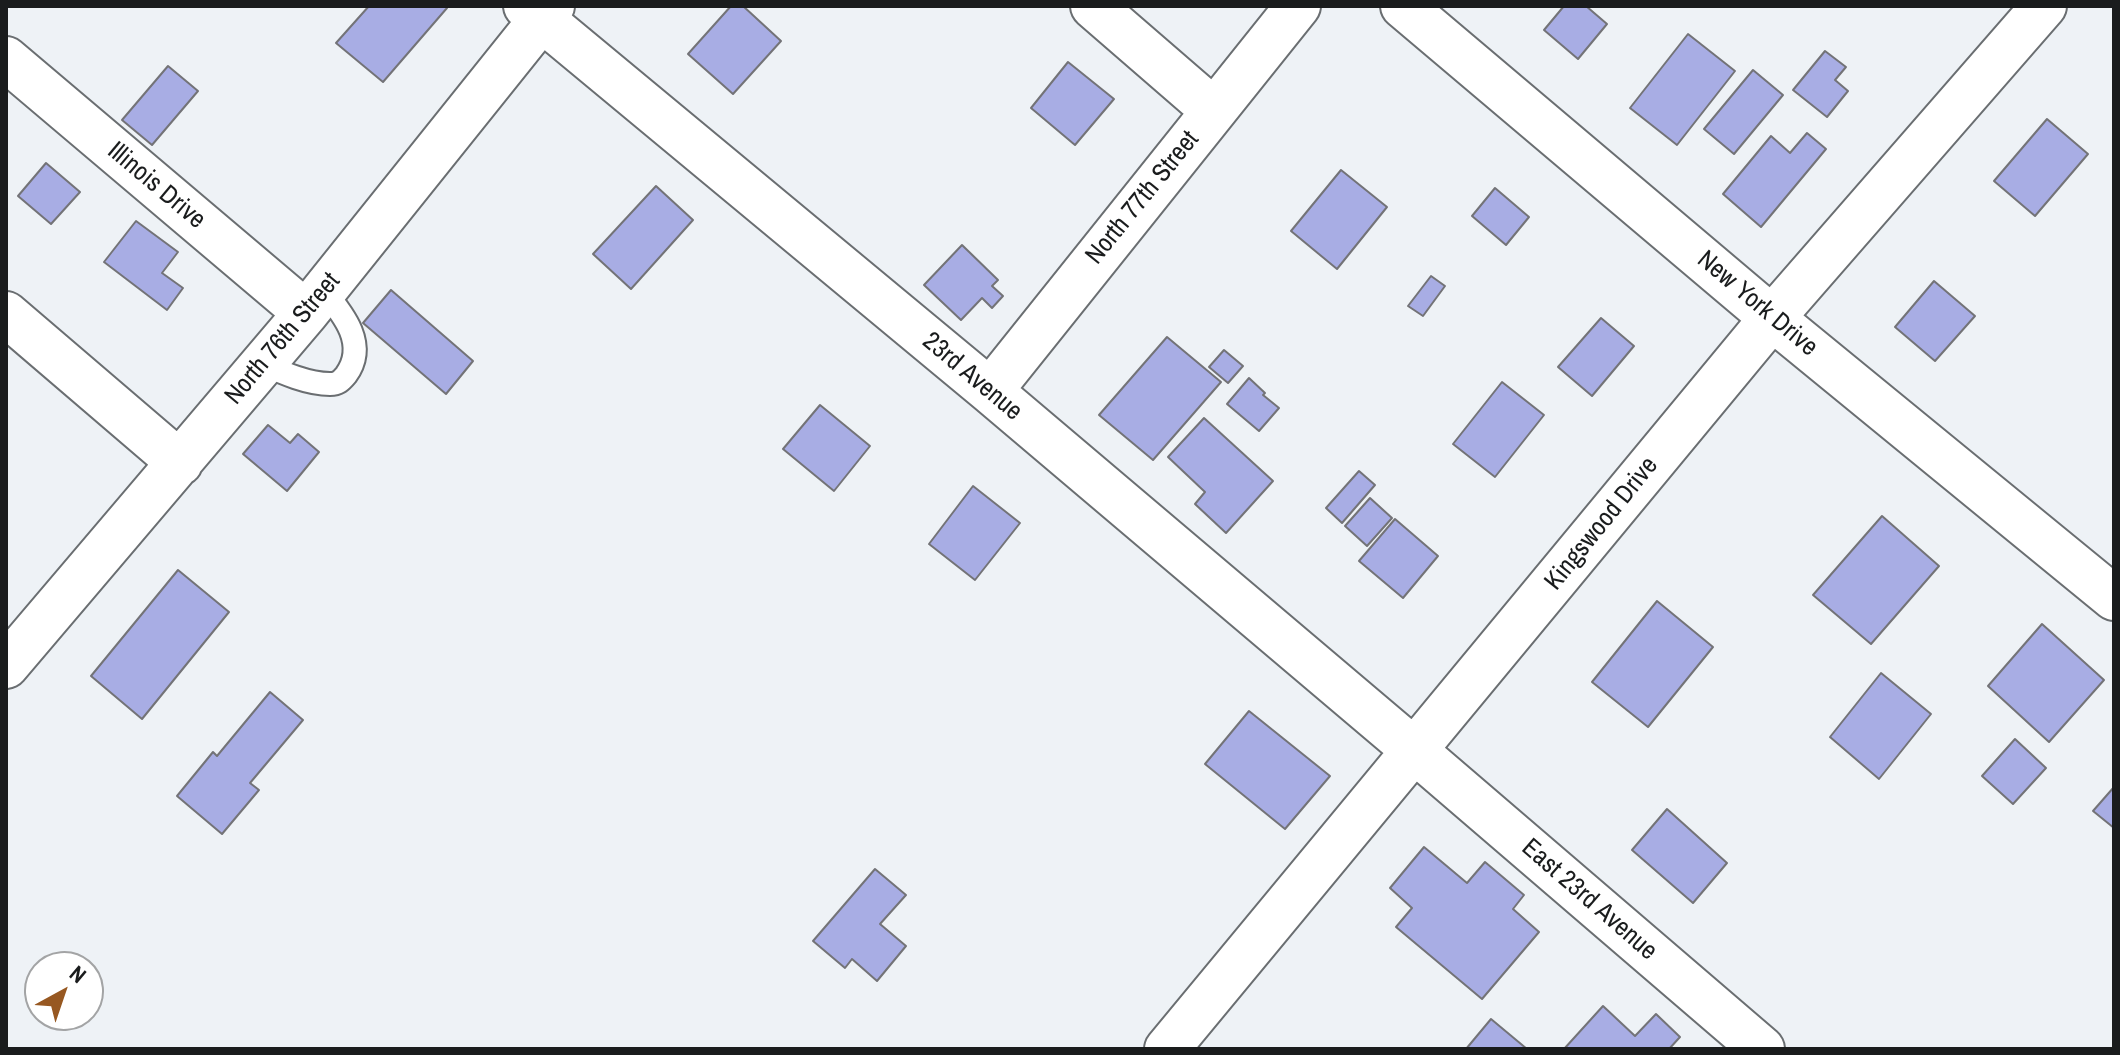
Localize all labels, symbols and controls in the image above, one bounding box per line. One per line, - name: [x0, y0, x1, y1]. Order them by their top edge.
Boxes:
- street label: North 77th Street: [1080, 125, 1206, 271]
- street label: Illinois Drive: [101, 136, 211, 236]
- street label: New York Drive: [1690, 245, 1824, 363]
- street label: North 76th Street: [219, 267, 347, 411]
- street label: 23rd Avenue: [916, 326, 1028, 428]
- street label: Kingswood Drive: [1539, 451, 1665, 597]
- street label: East 23rd Avenue: [1515, 833, 1663, 967]
- north arrow: [24, 951, 104, 1031]
- text: N: [64, 958, 93, 990]

